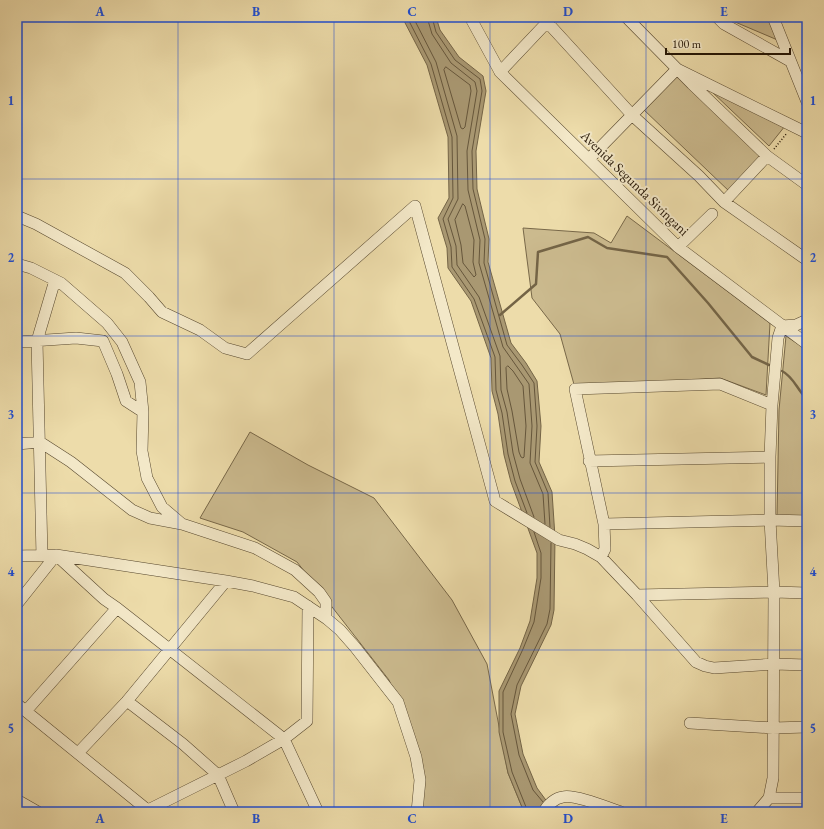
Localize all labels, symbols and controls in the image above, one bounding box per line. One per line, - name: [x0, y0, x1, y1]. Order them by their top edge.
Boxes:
- text: A: [94, 3, 105, 20]
- text: B: [252, 3, 260, 20]
- text: C: [407, 3, 417, 20]
- text: D: [563, 3, 573, 20]
- text: E: [720, 3, 728, 20]
- scale bar: [666, 30, 790, 56]
- text: 100 m: [672, 36, 702, 52]
- text: 1: [8, 92, 15, 109]
- text: 1: [810, 92, 817, 109]
- street label: Avenida Segunda Sivingani: [576, 126, 693, 240]
- text: 2: [8, 249, 15, 266]
- text: 2: [810, 249, 817, 266]
- text: 3: [8, 406, 15, 423]
- text: 3: [810, 406, 817, 423]
- text: 4: [8, 563, 15, 580]
- text: 4: [810, 563, 817, 580]
- text: 5: [8, 720, 14, 737]
- text: 5: [810, 720, 816, 737]
- text: A: [94, 810, 105, 827]
- text: B: [252, 810, 260, 827]
- text: C: [407, 810, 417, 827]
- text: D: [563, 810, 573, 827]
- text: E: [720, 810, 728, 827]

